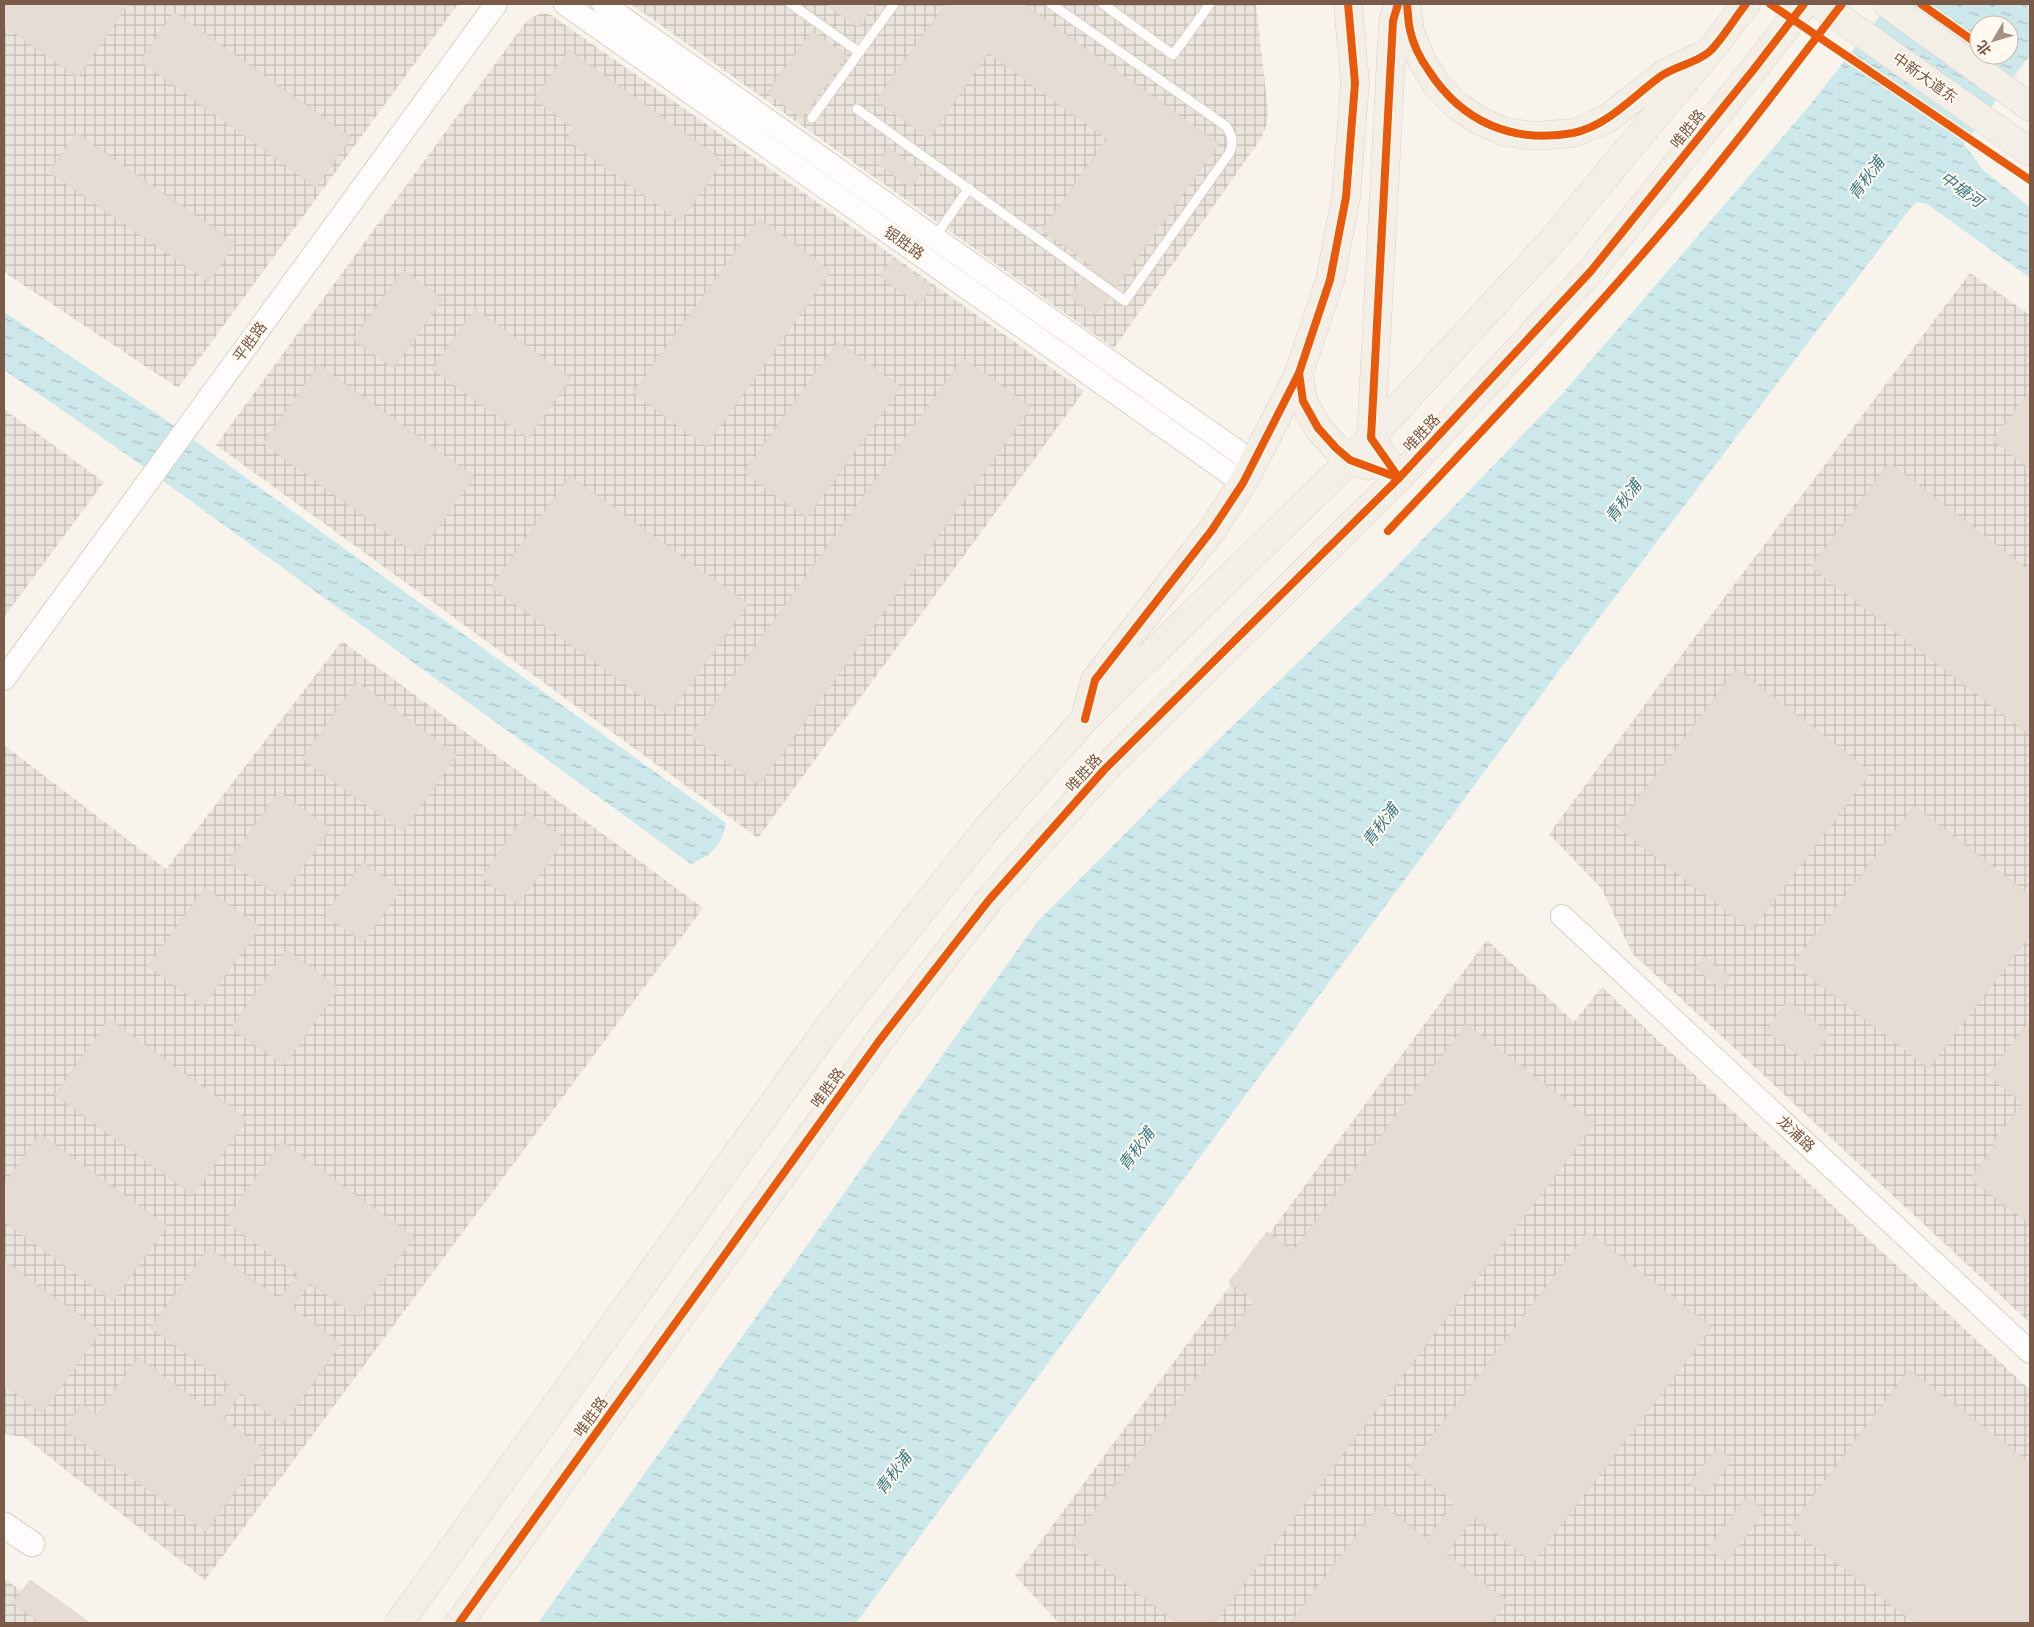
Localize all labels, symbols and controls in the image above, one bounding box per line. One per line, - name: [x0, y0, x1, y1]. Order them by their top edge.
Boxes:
- north arrow: [1969, 15, 2019, 65]
- text: 北: [1972, 37, 1995, 59]
- street label: 中新大道东: [1889, 49, 1961, 107]
- street label: 唯胜路: [1667, 106, 1709, 152]
- water label: 青秋浦: [1844, 151, 1890, 203]
- water label: 中塘河: [1937, 168, 1989, 213]
- street label: 银胜路: [880, 223, 928, 263]
- street label: 平胜路: [229, 319, 271, 365]
- street label: 唯胜路: [1400, 410, 1444, 456]
- water label: 青秋浦: [1601, 474, 1647, 526]
- street label: 唯胜路: [1062, 750, 1106, 796]
- water label: 青秋浦: [1358, 798, 1404, 850]
- street label: 唯胜路: [807, 1065, 849, 1111]
- street label: 龙浦路: [1773, 1112, 1819, 1156]
- water label: 青秋浦: [1114, 1122, 1160, 1174]
- street label: 唯胜路: [570, 1394, 612, 1440]
- water label: 青秋浦: [871, 1446, 917, 1498]

